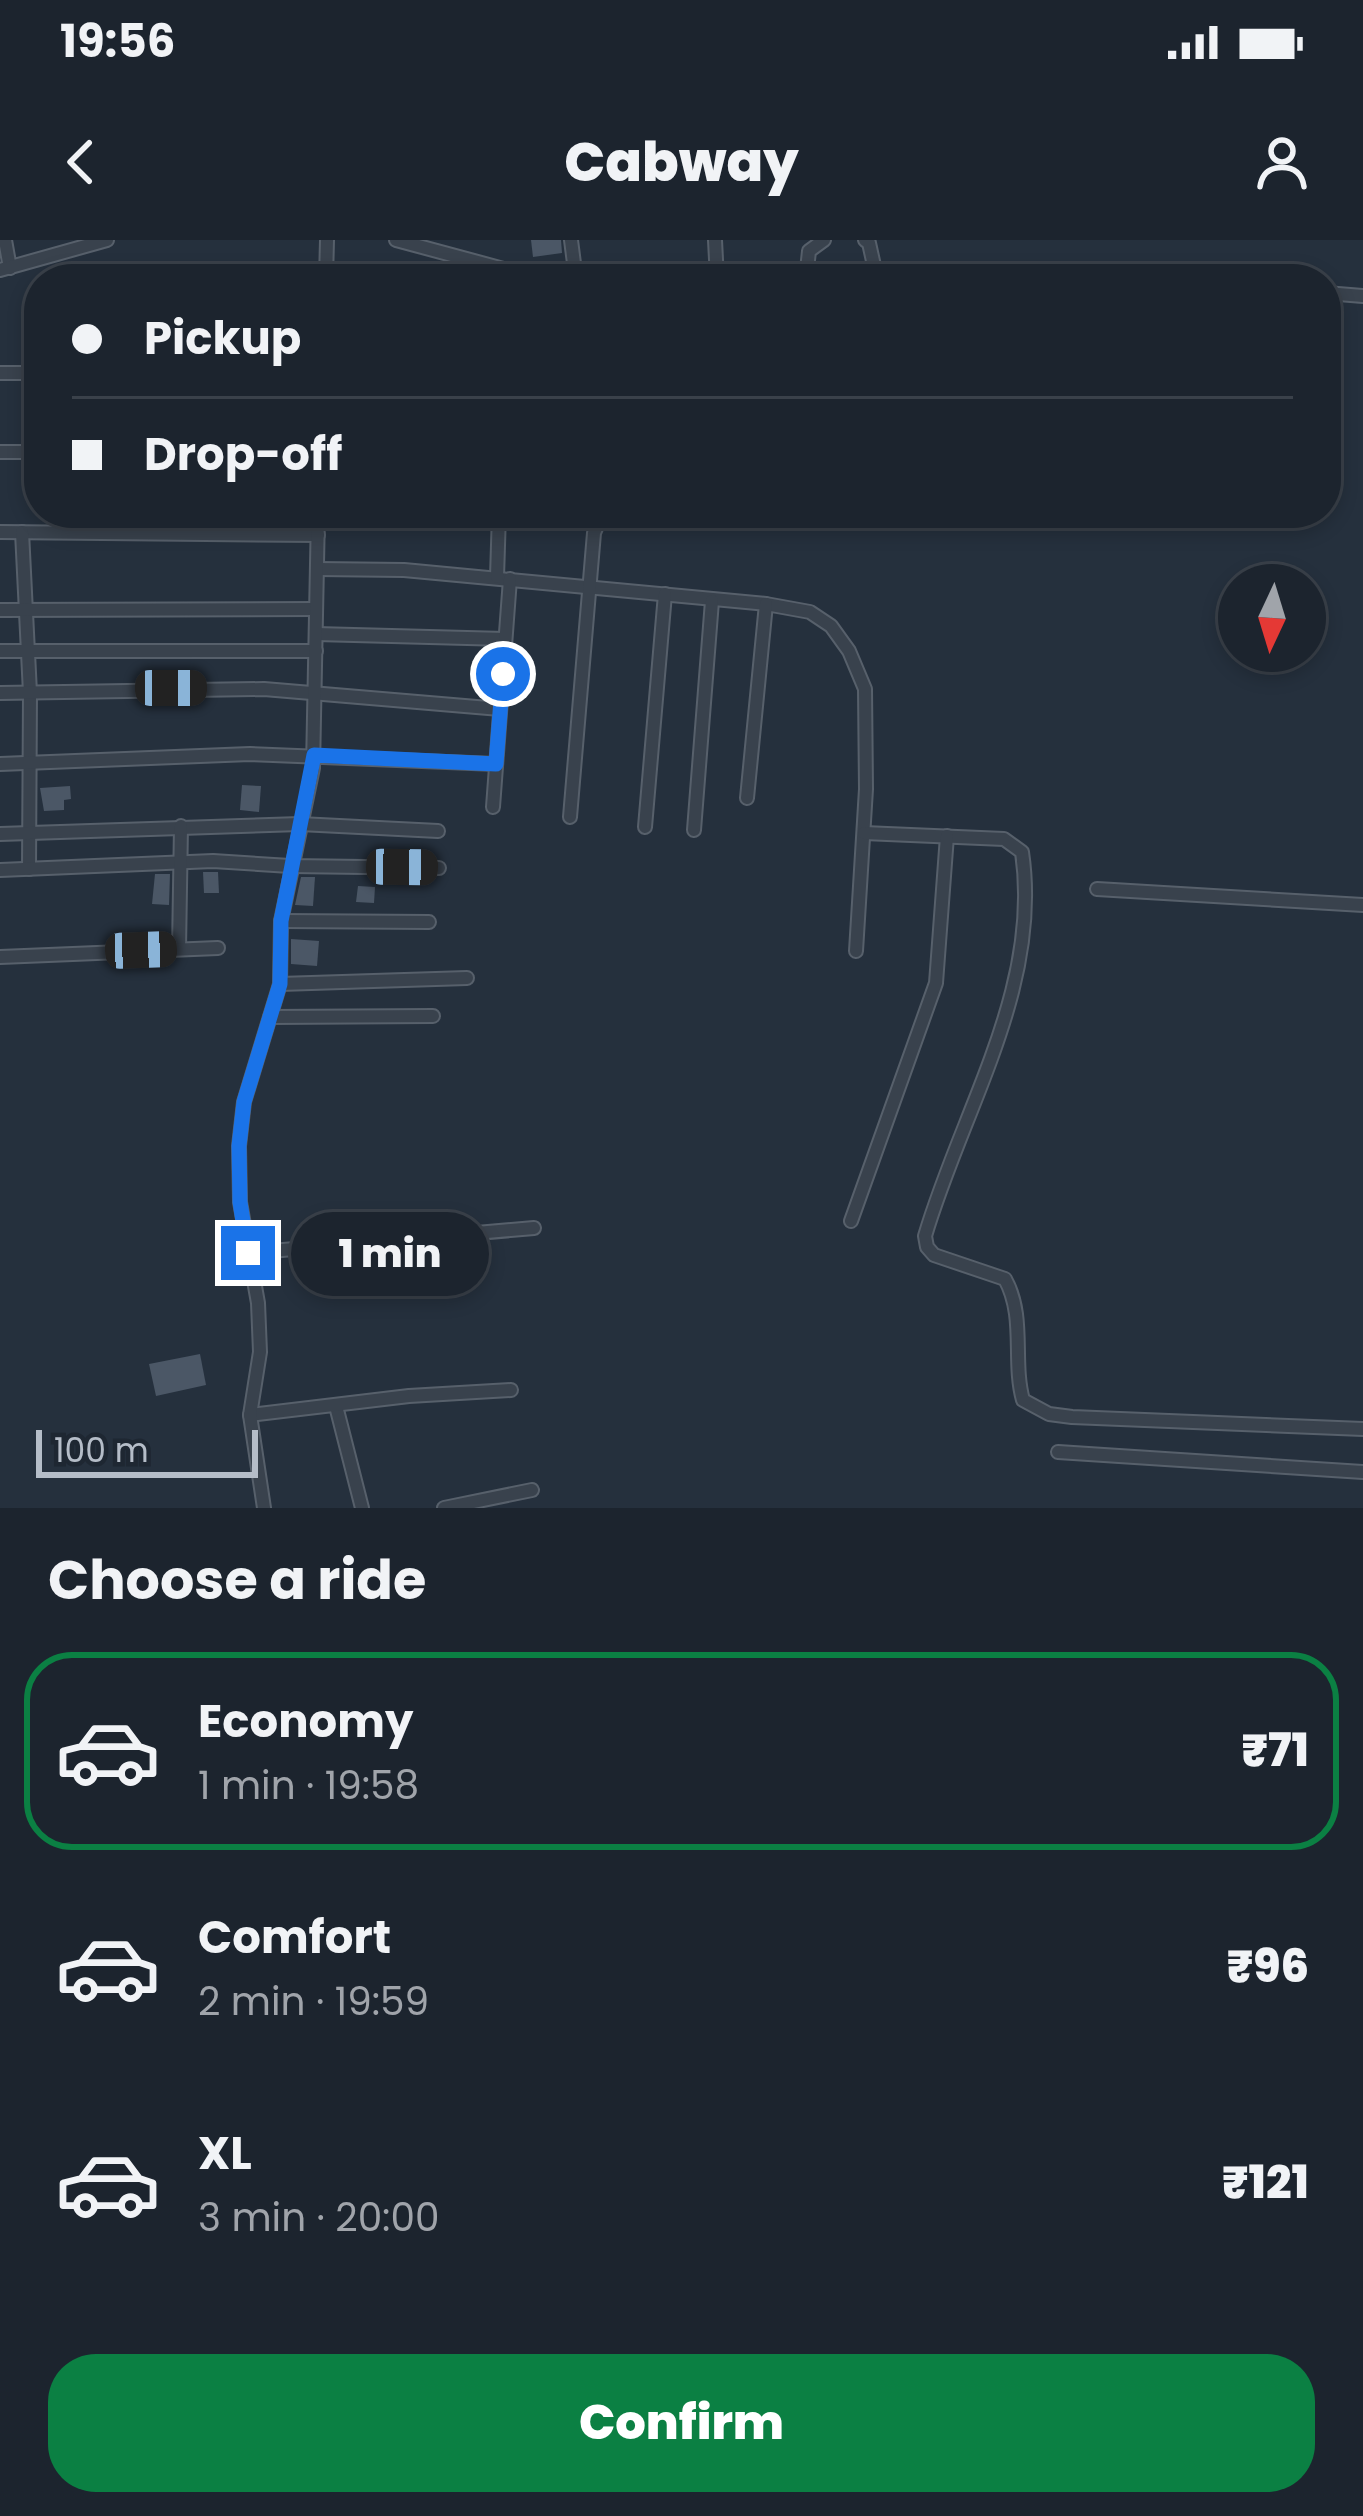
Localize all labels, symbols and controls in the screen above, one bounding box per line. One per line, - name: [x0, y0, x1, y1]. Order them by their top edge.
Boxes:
- text: 19:56: [60, 10, 175, 73]
- text: Cabway: [564, 124, 799, 200]
- icon: back: [48, 129, 114, 195]
- icon: person: [1249, 129, 1315, 195]
- text: Pickup: [144, 307, 301, 370]
- text: Drop-off: [144, 423, 342, 486]
- north arrow: [1218, 564, 1326, 672]
- map controls: [1218, 564, 1326, 672]
- route start: [476, 647, 530, 701]
- car: [135, 670, 207, 706]
- car: [366, 848, 438, 886]
- car: [104, 931, 178, 969]
- callout: 1 min: [290, 1211, 488, 1295]
- route end: [221, 1226, 275, 1280]
- text: 1 min: [339, 1226, 441, 1281]
- scale bar: [36, 1424, 258, 1477]
- text: 100 m: [54, 1427, 149, 1474]
- text: Choose a ride: [48, 1542, 426, 1618]
- text: Economy: [198, 1690, 413, 1753]
- icon: car: [54, 1697, 162, 1805]
- text: ₹71: [1242, 1719, 1309, 1782]
- text: 1 min · 19:58: [198, 1758, 419, 1813]
- text: Comfort: [198, 1906, 391, 1969]
- icon: car: [54, 1913, 162, 2021]
- text: ₹96: [1227, 1935, 1309, 1998]
- text: 2 min · 19:59: [198, 1974, 429, 2029]
- text: XL: [198, 2122, 252, 2185]
- icon: car: [54, 2129, 162, 2237]
- text: ₹121: [1222, 2151, 1309, 2214]
- text: 3 min · 20:00: [198, 2190, 439, 2245]
- button: Confirm: [48, 2354, 1315, 2492]

